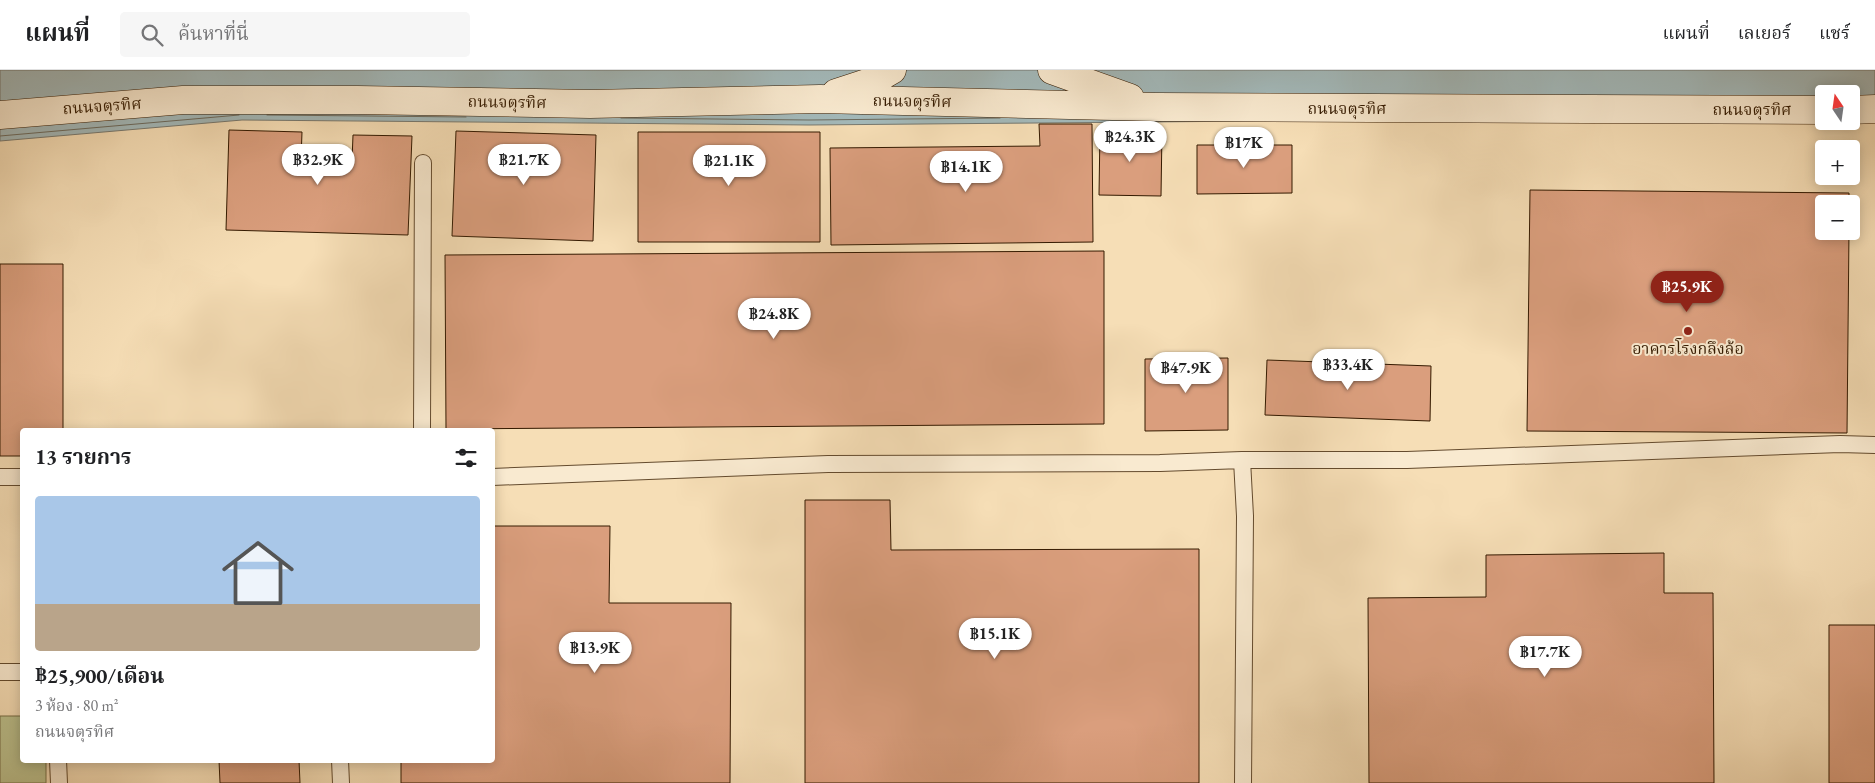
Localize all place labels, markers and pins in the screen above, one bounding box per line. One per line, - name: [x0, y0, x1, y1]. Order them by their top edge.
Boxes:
- pin: ฿24.3K: [1089, 121, 1171, 163]
- pin: ฿17K: [1214, 126, 1274, 169]
- pin: ฿32.9K: [277, 144, 359, 186]
- pin: ฿21.7K: [483, 144, 565, 186]
- pin: ฿21.1K: [688, 144, 770, 187]
- pin: ฿14.1K: [925, 150, 1007, 193]
- pin: ฿25.9K: [1646, 270, 1728, 313]
- pin: ฿24.8K: [733, 298, 815, 340]
- marker: อาคารโรงกลึงล้อ: [1682, 325, 1694, 337]
- place label: อาคารโรงกลึงล้อ: [1632, 338, 1744, 359]
- pin: ฿33.4K: [1307, 348, 1389, 391]
- pin: ฿47.9K: [1145, 352, 1227, 394]
- pin: ฿15.1K: [954, 618, 1036, 660]
- pin: ฿13.9K: [554, 632, 636, 674]
- pin: ฿17.7K: [1504, 636, 1586, 678]

